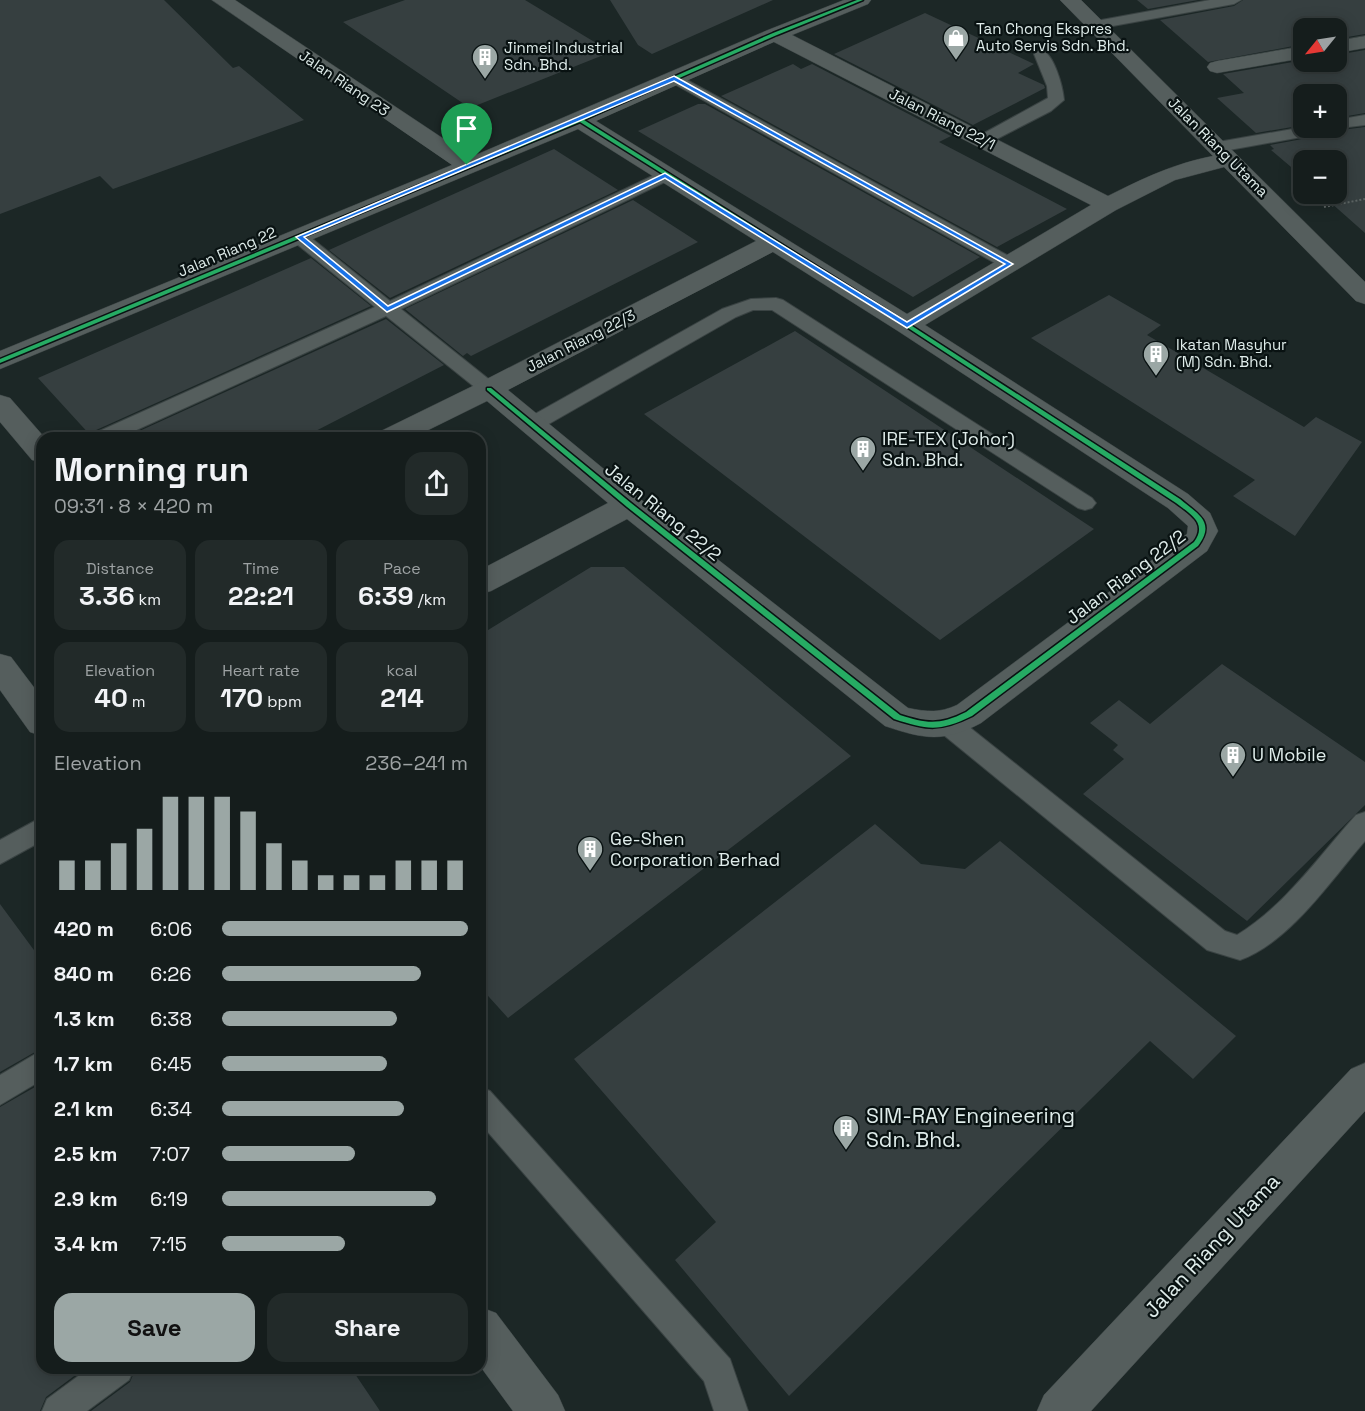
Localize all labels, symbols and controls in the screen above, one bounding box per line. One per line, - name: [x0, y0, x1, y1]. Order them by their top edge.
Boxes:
- north arrow: [1293, 18, 1347, 72]
- map controls: [1293, 18, 1347, 204]
- place label: Tan Chong Ekspres Auto Servis Sdn. Bhd.: [976, 19, 1129, 55]
- shop icon: Tan Chong Ekspres Auto Servis Sdn. Bhd.: [941, 23, 971, 61]
- place label: Jinmei Industrial Sdn. Bhd.: [504, 38, 623, 74]
- building icon: Jinmei Industrial Sdn. Bhd.: [470, 42, 500, 80]
- street label: Jalan Riang 23: [295, 45, 393, 120]
- street label: Jalan Riang 22/1: [886, 84, 999, 154]
- button: +: [1293, 84, 1347, 138]
- street label: Jalan Riang Utama: [1164, 93, 1273, 201]
- pin: [441, 103, 492, 165]
- icon: arrive: [450, 112, 483, 145]
- button: −: [1293, 150, 1347, 204]
- street label: Jalan Riang 22: [175, 222, 279, 281]
- street label: Jalan Riang 22/3: [523, 305, 638, 376]
- place label: Ikatan Masyhur (M) Sdn. Bhd.: [1176, 335, 1287, 372]
- building icon: Ikatan Masyhur (M) Sdn. Bhd.: [1141, 339, 1171, 377]
- place label: IRE-TEX (Johor) Sdn. Bhd.: [882, 427, 1015, 471]
- building icon: IRE-TEX (Johor) Sdn. Bhd.: [848, 434, 878, 472]
- text: Morning run: [54, 449, 249, 491]
- button: share: [405, 452, 468, 515]
- street label: Jalan Riang 22/2: [600, 458, 726, 566]
- text: 09:31 · 8 × 420 m: [54, 493, 213, 519]
- street label: Jalan Riang 22/2: [1061, 524, 1190, 629]
- text: Distance: [86, 558, 154, 579]
- text: Time: [243, 558, 279, 579]
- text: Pace: [383, 558, 421, 579]
- text: 3.36: [79, 579, 134, 613]
- text: 22:21: [228, 579, 294, 613]
- text: 6:39: [358, 579, 414, 613]
- text: km: [134, 589, 161, 610]
- text: /km: [414, 589, 446, 610]
- text: Elevation: [85, 660, 155, 681]
- text: Heart rate: [222, 660, 300, 681]
- text: kcal: [387, 660, 417, 681]
- text: 40: [94, 681, 128, 715]
- text: 170: [220, 681, 263, 715]
- text: 214: [380, 681, 424, 715]
- text: m: [128, 691, 146, 712]
- text: bpm: [263, 691, 302, 712]
- building icon: U Mobile: [1218, 740, 1248, 778]
- place label: U Mobile: [1252, 743, 1326, 766]
- text: Elevation: [54, 750, 142, 776]
- text: 236–241 m: [365, 750, 468, 776]
- place label: Ge-Shen Corporation Berhad: [610, 827, 780, 871]
- building icon: Ge-Shen Corporation Berhad: [575, 834, 605, 872]
- text: 420 m: [54, 916, 114, 942]
- text: 6:06: [150, 916, 192, 942]
- text: 840 m: [54, 961, 114, 987]
- text: 6:26: [150, 961, 192, 987]
- text: 1.3 km: [54, 1006, 115, 1032]
- text: 6:38: [150, 1006, 192, 1032]
- text: 1.7 km: [54, 1051, 113, 1077]
- text: 6:45: [150, 1051, 192, 1077]
- text: 2.1 km: [54, 1096, 113, 1122]
- text: 6:34: [150, 1096, 192, 1122]
- place label: SIM-RAY Engineering Sdn. Bhd.: [866, 1102, 1075, 1153]
- building icon: SIM-RAY Engineering Sdn. Bhd.: [831, 1113, 861, 1151]
- text: 2.5 km: [54, 1141, 117, 1167]
- text: 7:07: [150, 1141, 190, 1167]
- street label: Jalan Riang Utama: [1138, 1168, 1285, 1323]
- text: 2.9 km: [54, 1186, 118, 1212]
- text: 6:19: [150, 1186, 188, 1212]
- text: 3.4 km: [54, 1231, 118, 1257]
- text: 7:15: [150, 1231, 187, 1257]
- button: Save: [54, 1293, 255, 1362]
- button: Share: [267, 1293, 468, 1362]

